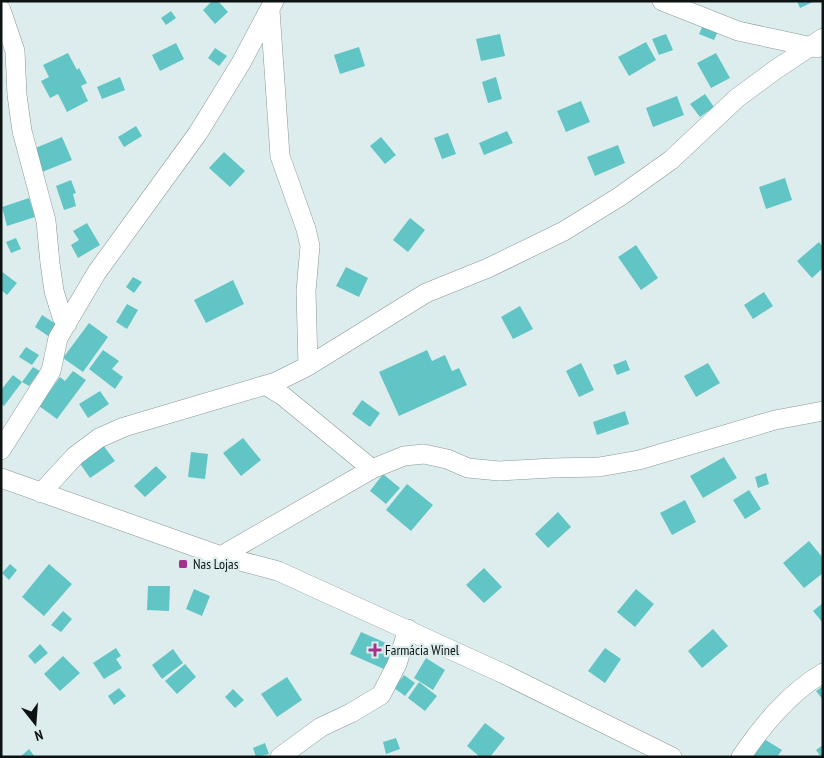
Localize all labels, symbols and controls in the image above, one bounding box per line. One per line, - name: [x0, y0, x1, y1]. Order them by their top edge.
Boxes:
- place label: Nas Lojas: [193, 555, 239, 573]
- marker: Nas Lojas: [177, 558, 189, 570]
- place label: Farmácia Winel: [385, 641, 460, 659]
- marker: Farmácia Winel: [369, 644, 381, 656]
- north arrow: [10, 698, 60, 748]
- text: N: [33, 726, 45, 745]

